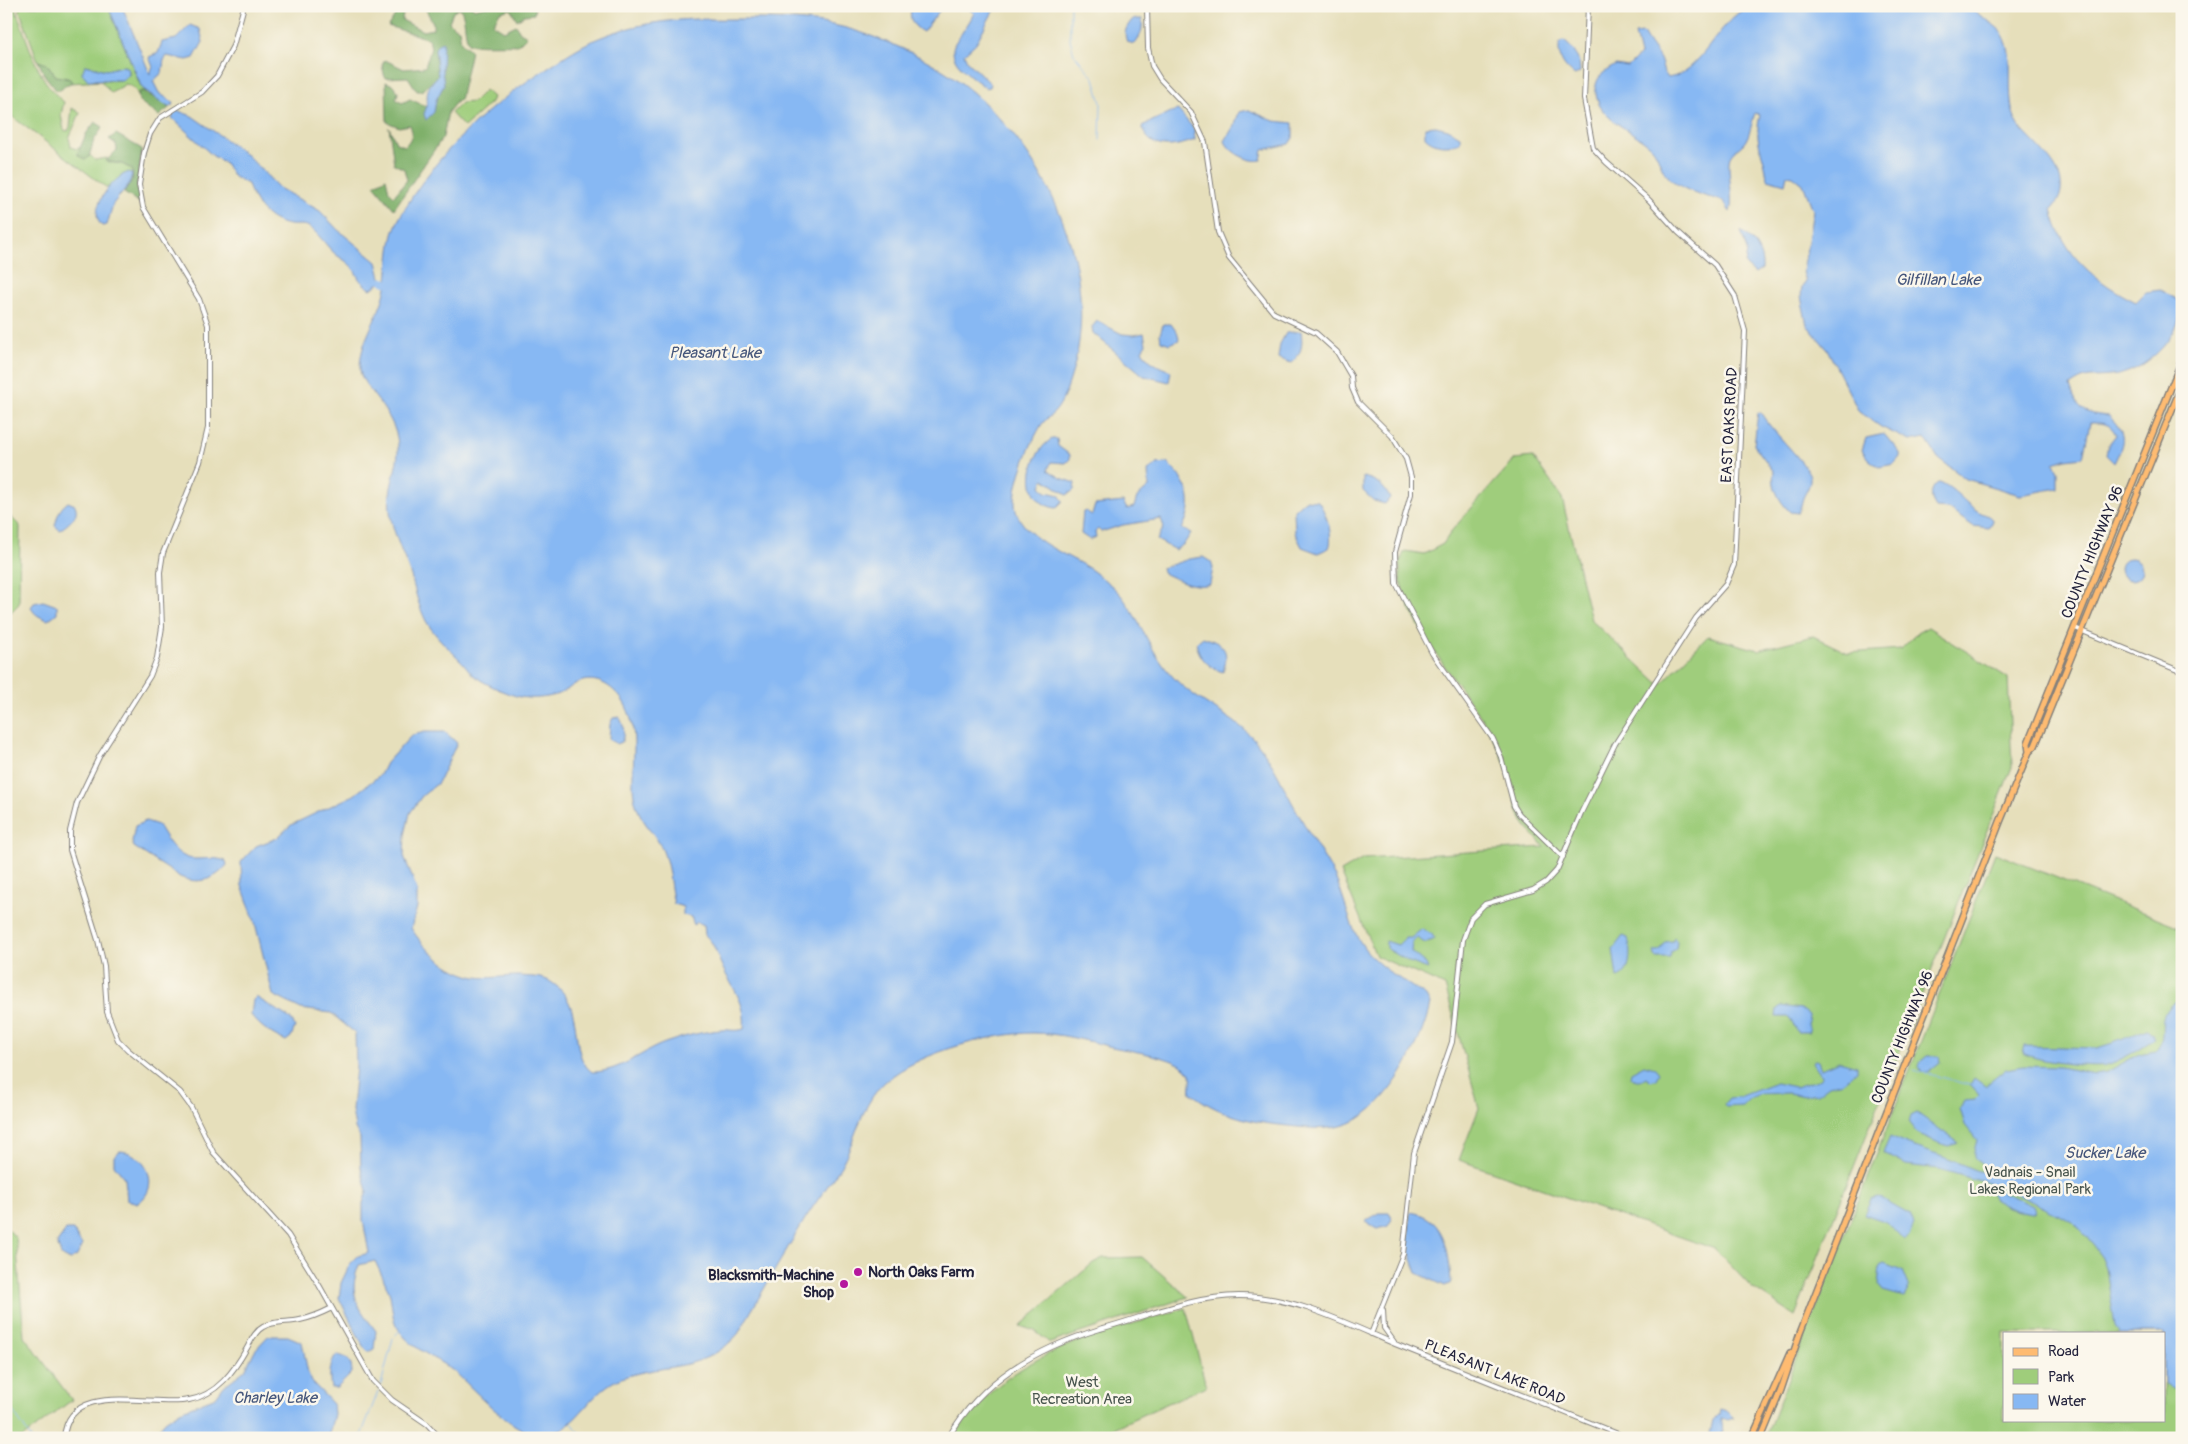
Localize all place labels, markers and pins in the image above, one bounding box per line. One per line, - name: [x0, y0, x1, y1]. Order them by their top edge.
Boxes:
- place label: North Oaks Farm: [868, 1263, 974, 1282]
- place label: Blacksmith-Machine Shop: [708, 1266, 835, 1302]
- marker: North Oaks Farm: [852, 1266, 864, 1278]
- marker: Blacksmith-Machine Shop: [838, 1278, 850, 1290]

